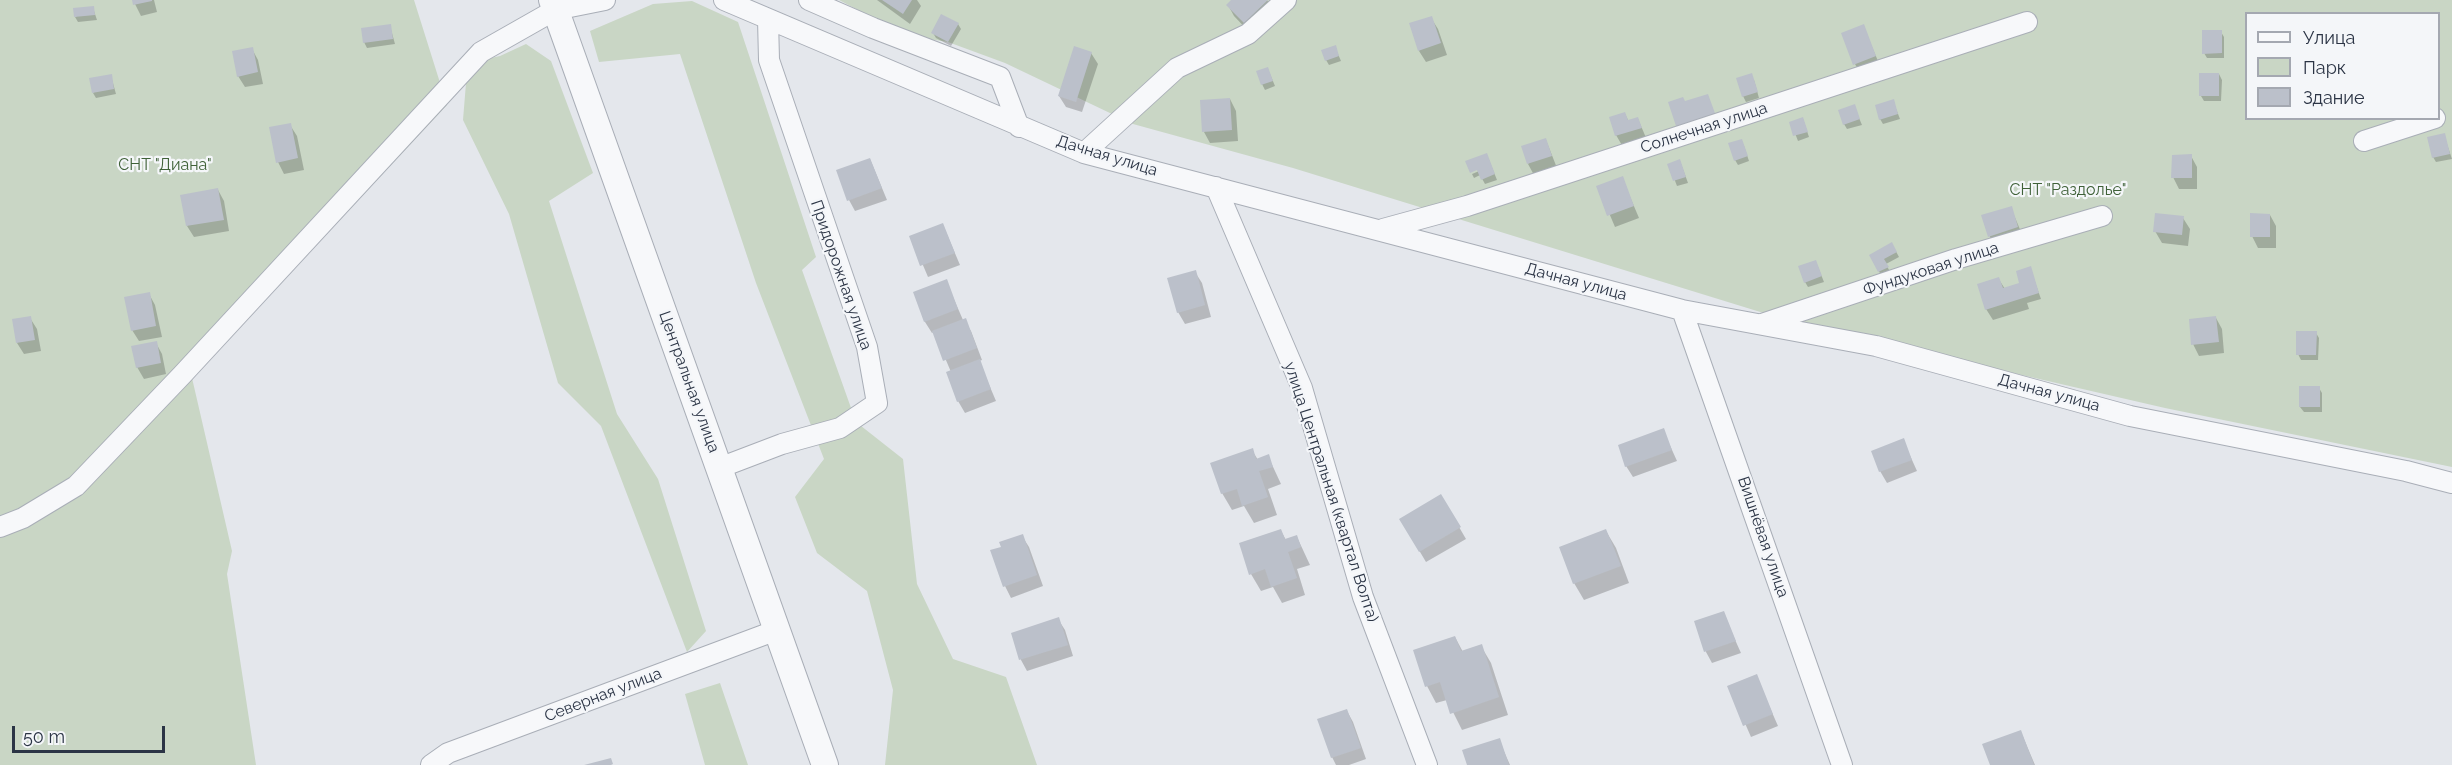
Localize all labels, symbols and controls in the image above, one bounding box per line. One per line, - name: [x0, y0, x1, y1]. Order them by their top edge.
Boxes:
- legend: [2245, 12, 2440, 120]
- text: Улица: [2303, 27, 2355, 48]
- text: Парк: [2303, 57, 2346, 78]
- text: Здание: [2303, 87, 2365, 108]
- street label: Солнечная улица: [1638, 98, 1770, 158]
- street label: Дачная улица: [1054, 132, 1160, 180]
- park label: СНТ "Диана": [118, 155, 212, 175]
- park label: СНТ "Раздолье": [2010, 180, 2126, 200]
- street label: Придорожная улица: [806, 198, 876, 352]
- street label: Фундуковая улица: [1861, 238, 2001, 300]
- street label: Дачная улица: [1523, 259, 1629, 305]
- street label: Центральная улица: [654, 309, 724, 455]
- street label: улица Центральная (квартал Волта): [1280, 359, 1382, 625]
- street label: Дачная улица: [1996, 370, 2102, 416]
- street label: Вишнёвая улица: [1733, 474, 1793, 600]
- street label: Северная улица: [542, 664, 664, 726]
- scale bar: [15, 714, 168, 752]
- text: 50 m: [23, 726, 65, 747]

